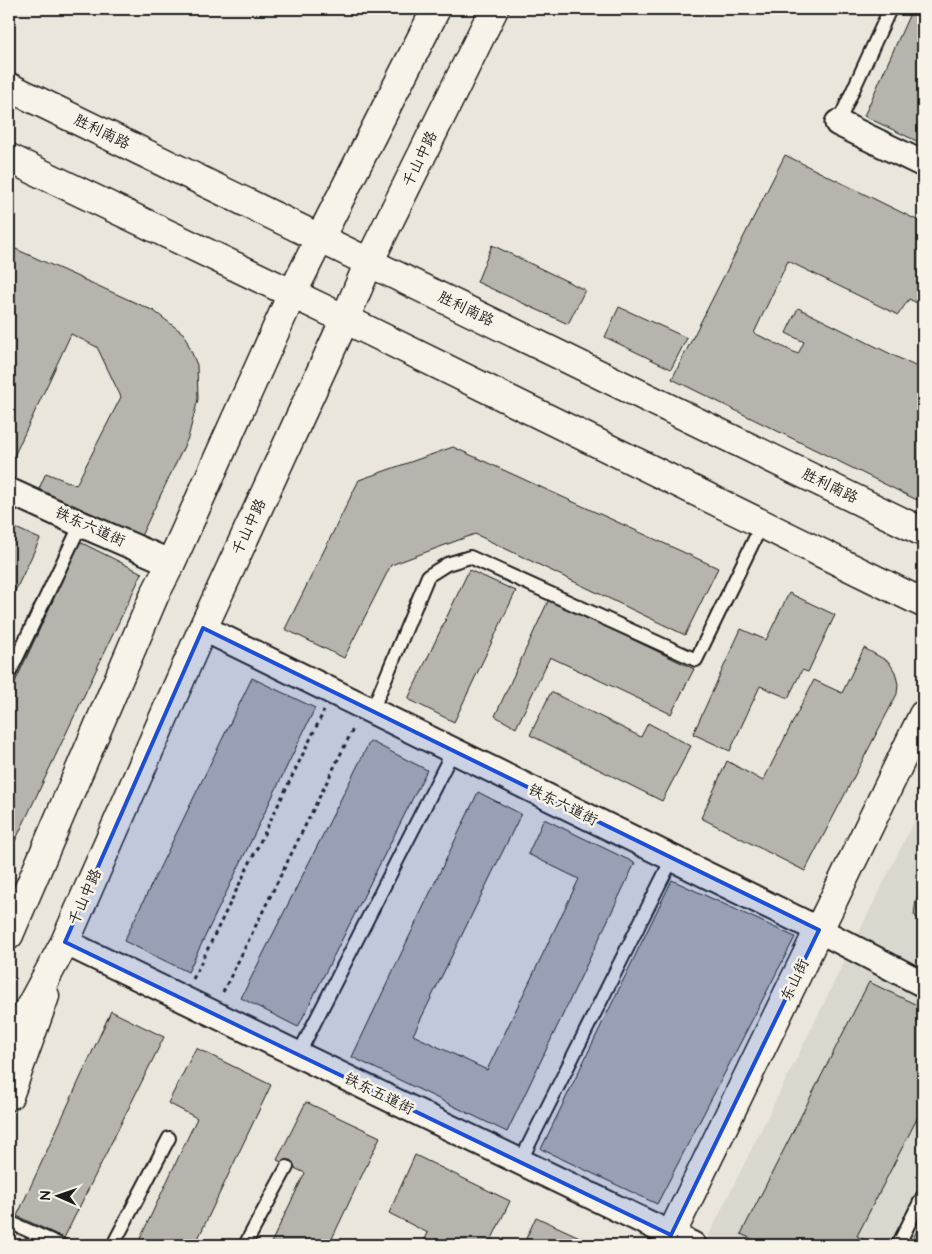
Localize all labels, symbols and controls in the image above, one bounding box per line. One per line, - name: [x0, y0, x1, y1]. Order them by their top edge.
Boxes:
- street label: 胜利南路: [70, 109, 134, 155]
- street label: 千山中路: [397, 127, 443, 191]
- street label: 胜利南路: [434, 286, 498, 332]
- street label: 胜利南路: [798, 463, 862, 509]
- street label: 千山中路: [227, 495, 271, 559]
- street label: 铁东六道街: [51, 502, 129, 552]
- street label: 铁东六道街: [525, 779, 601, 831]
- street label: 千山中路: [63, 865, 107, 929]
- street label: 东山街: [776, 955, 814, 1005]
- street label: 铁东五道街: [341, 1068, 417, 1120]
- north arrow: [32, 1172, 82, 1222]
- text: N: [36, 1191, 56, 1200]

